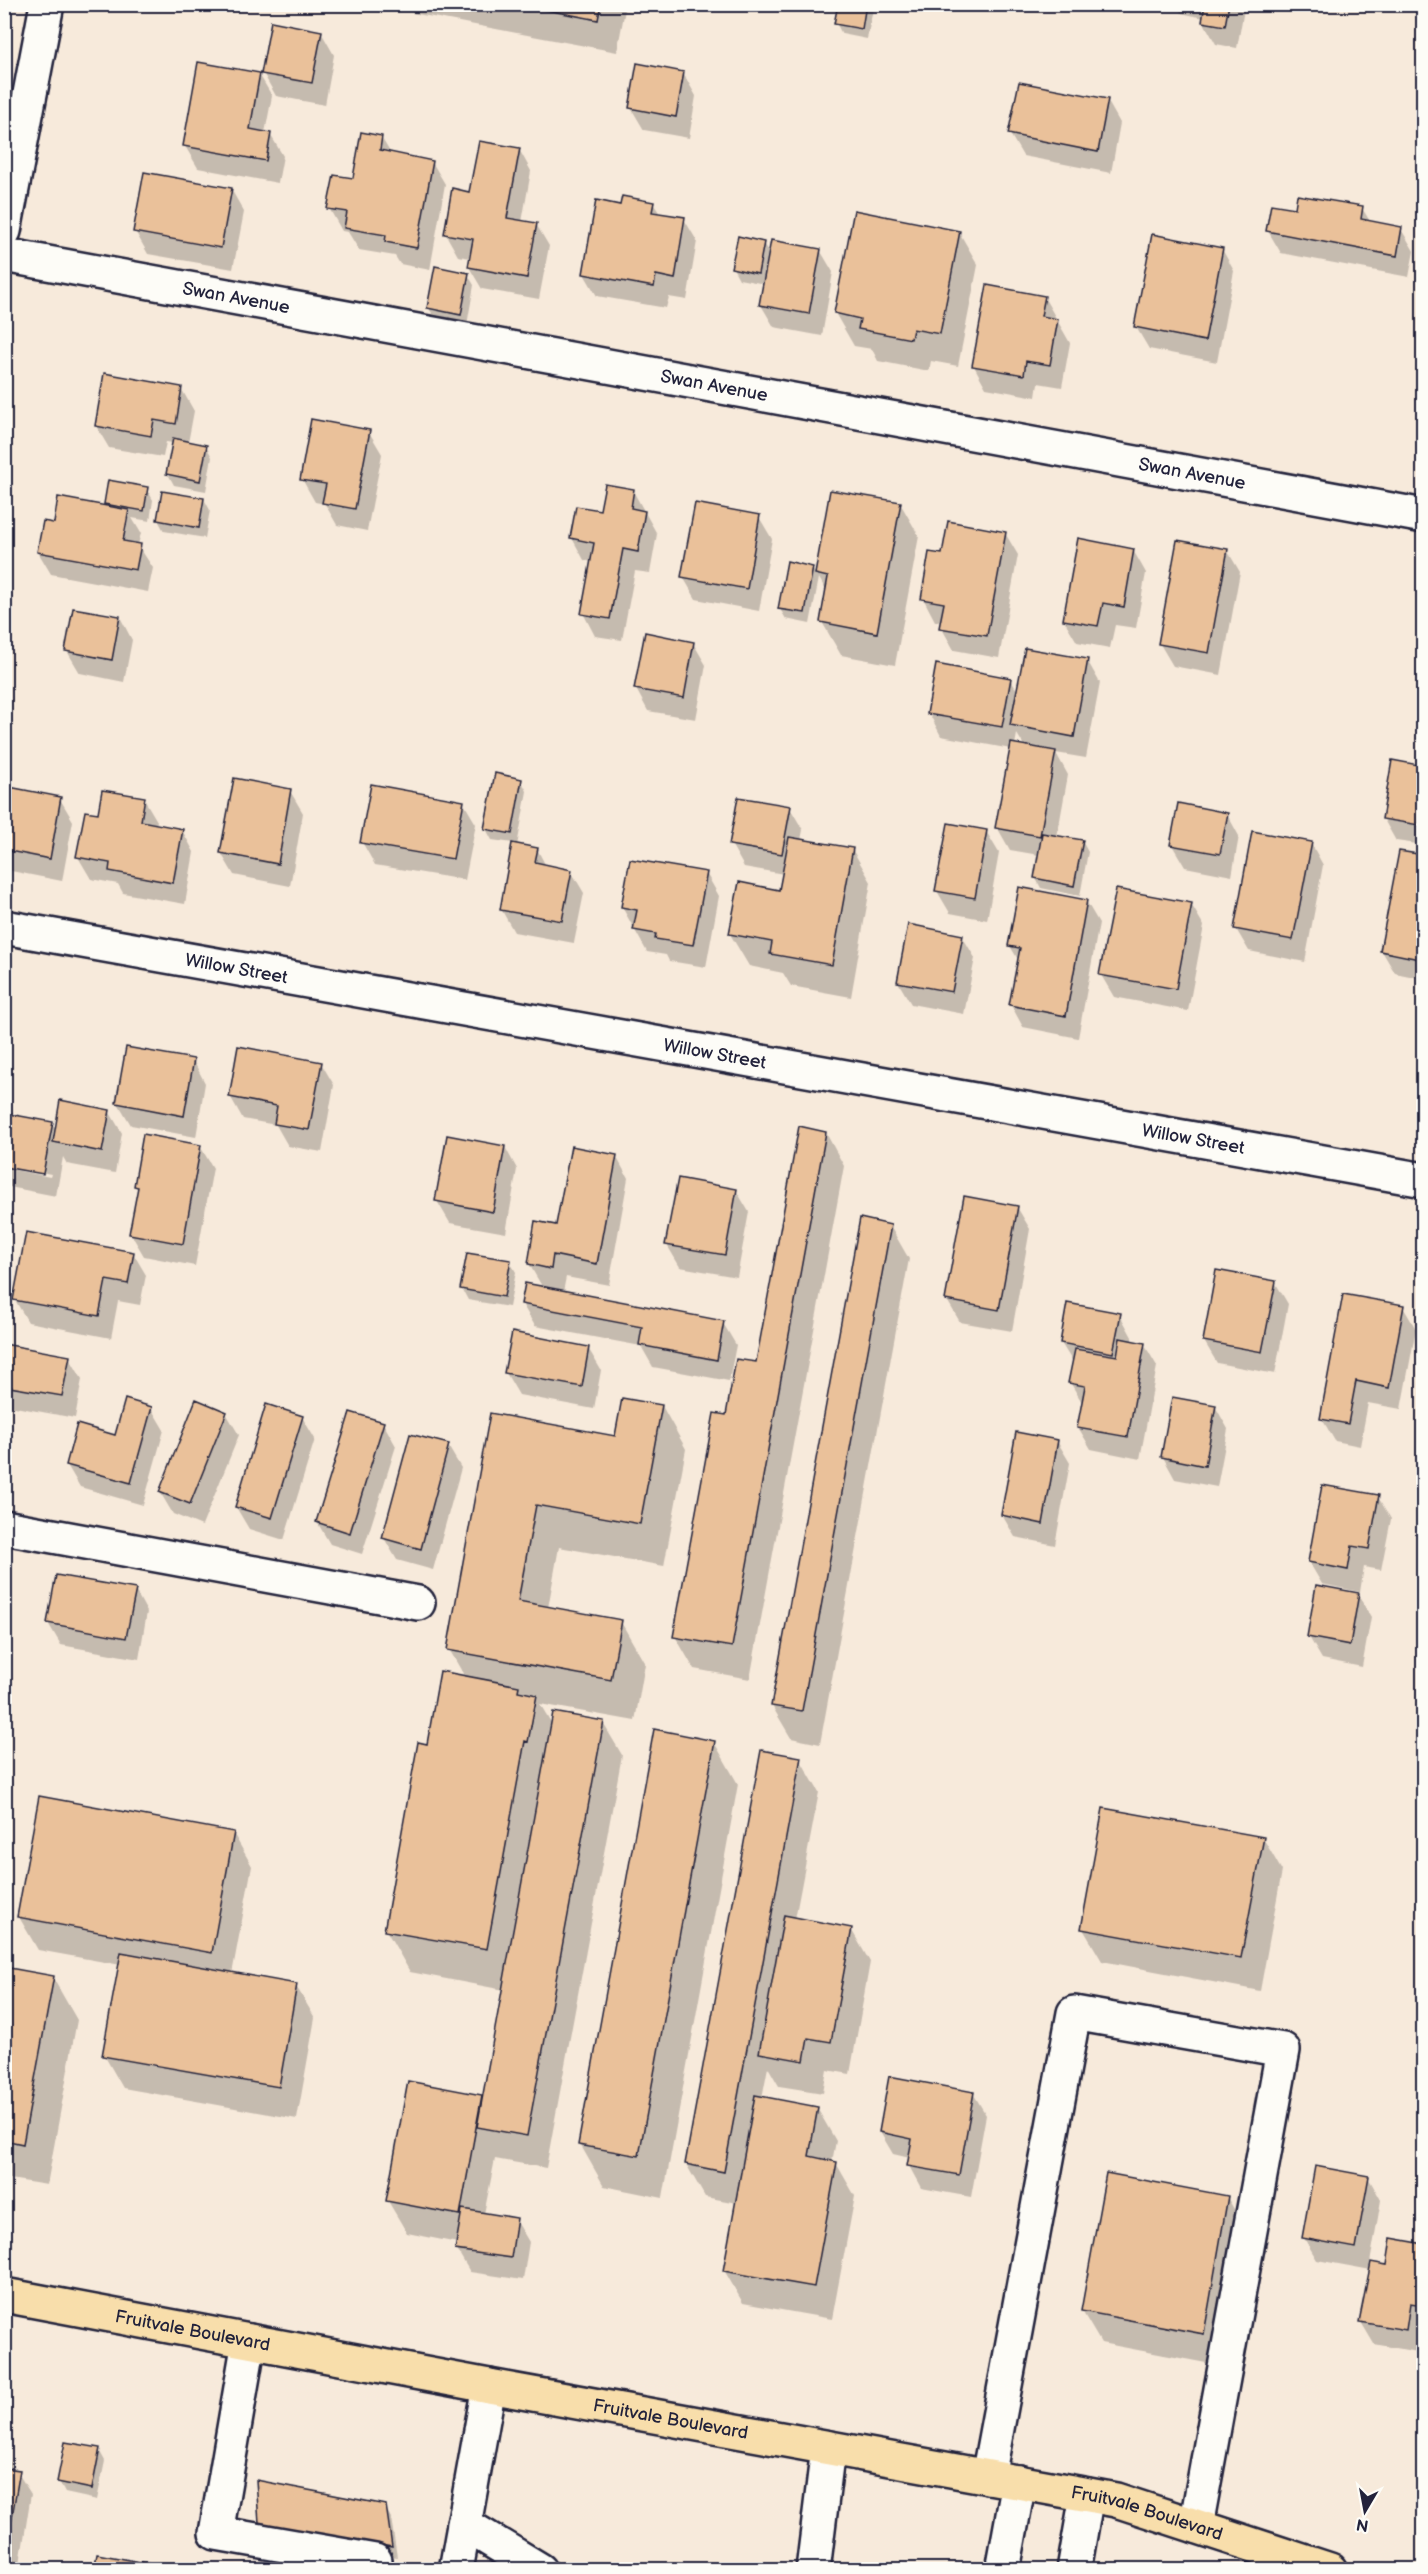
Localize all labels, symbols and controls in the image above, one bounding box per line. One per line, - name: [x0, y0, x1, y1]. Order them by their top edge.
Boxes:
- street label: Swan Avenue: [181, 278, 292, 318]
- street label: Swan Avenue: [659, 365, 770, 406]
- street label: Swan Avenue: [1137, 453, 1248, 494]
- street label: Willow Street: [183, 949, 290, 988]
- street label: Willow Street: [662, 1034, 768, 1073]
- street label: Willow Street: [1140, 1119, 1247, 1158]
- street label: Fruitvale Boulevard: [114, 2306, 272, 2355]
- street label: Fruitvale Boulevard: [591, 2395, 750, 2443]
- north arrow: [1335, 2481, 1395, 2541]
- street label: Fruitvale Boulevard: [1070, 2482, 1226, 2545]
- text: N: [1355, 2514, 1370, 2535]

